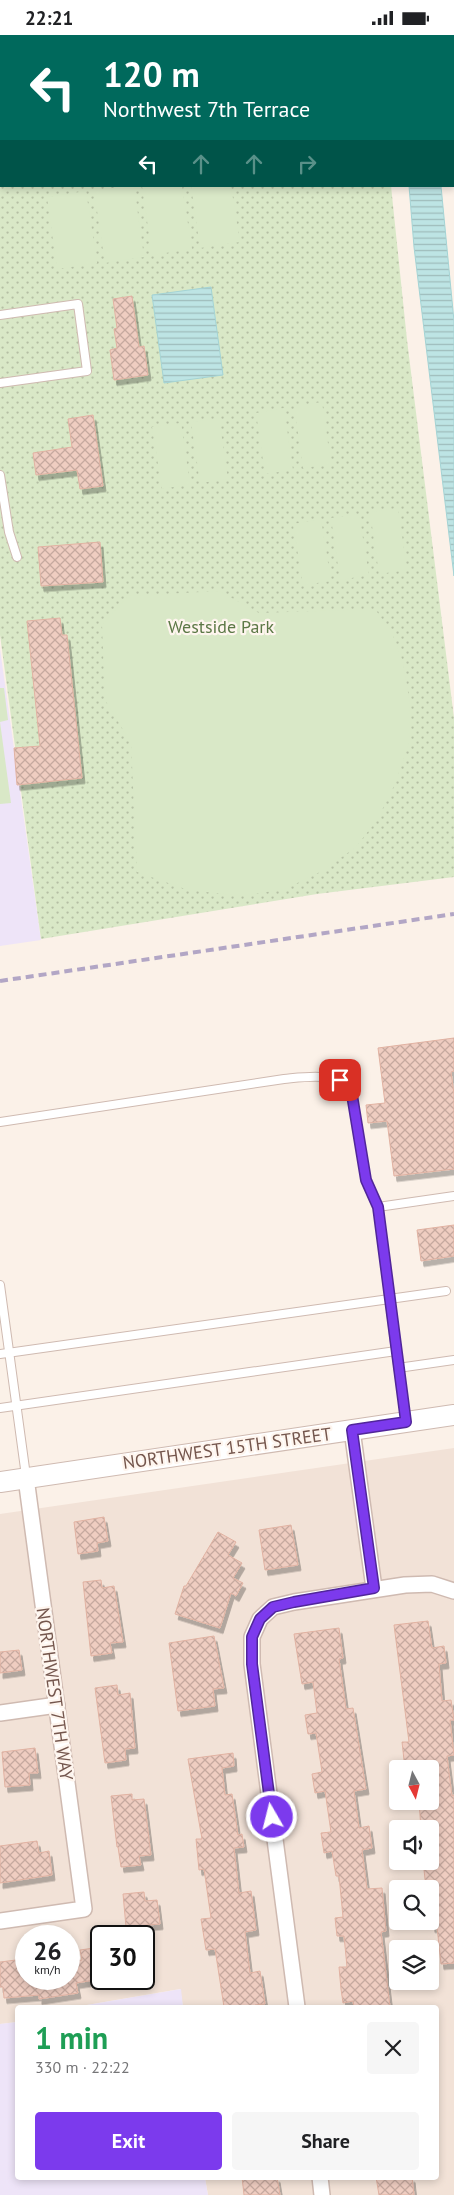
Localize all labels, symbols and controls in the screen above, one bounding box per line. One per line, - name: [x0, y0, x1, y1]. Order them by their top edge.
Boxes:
- text: 22:21: [25, 6, 73, 30]
- text: 120 m: [103, 51, 200, 97]
- icon: left: [20, 55, 85, 120]
- text: Northwest 7th Terrace: [103, 95, 310, 123]
- icon: left: [134, 150, 162, 178]
- icon: ahead: [187, 150, 215, 178]
- icon: ahead: [240, 150, 268, 178]
- icon: right: [293, 150, 321, 178]
- park label: Westside Park: [168, 615, 274, 638]
- pin: [319, 1059, 361, 1101]
- icon: arrive: [326, 1066, 354, 1094]
- street label: NORTHWEST 15TH STREET: [121, 1422, 333, 1474]
- street label: NORTHWEST 7TH WAY: [31, 1606, 79, 1782]
- north arrow: [389, 1760, 439, 1810]
- map controls: [389, 1760, 439, 1990]
- position arrow: [245, 1790, 297, 1842]
- button: sound: [389, 1820, 439, 1870]
- button: search: [389, 1880, 439, 1930]
- speed limit sign: 30: [90, 1925, 155, 1990]
- text: 26: [33, 1935, 62, 1967]
- button: layers: [389, 1940, 439, 1990]
- text: km/h: [34, 1962, 61, 1977]
- text: 1 min: [35, 2018, 108, 2057]
- button: close: [367, 2022, 419, 2074]
- text: 330 m · 22:22: [35, 2057, 130, 2077]
- button: Exit: [35, 2112, 222, 2170]
- button: Share: [232, 2112, 419, 2170]

